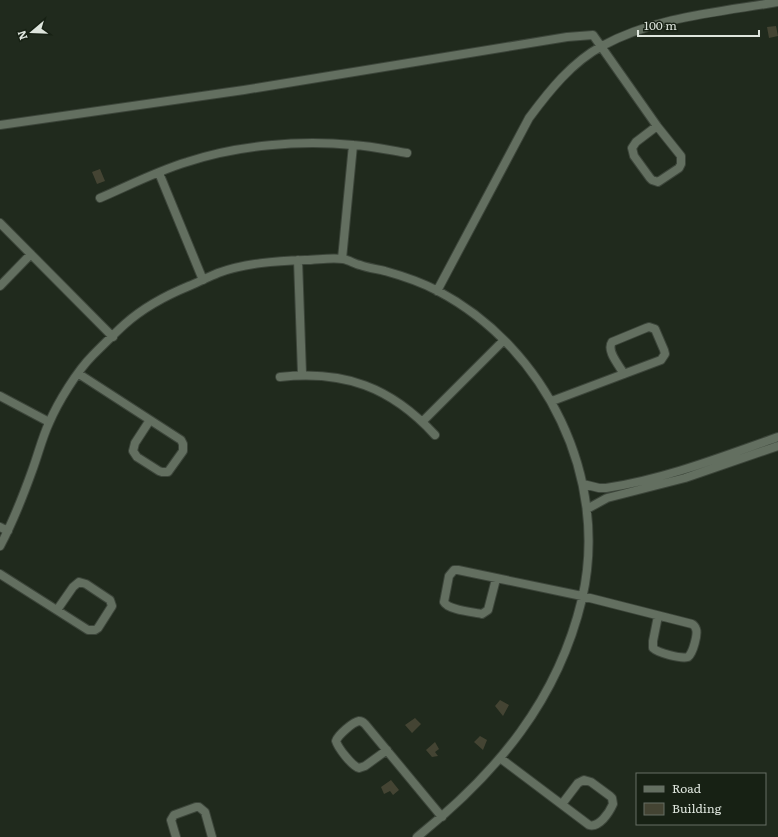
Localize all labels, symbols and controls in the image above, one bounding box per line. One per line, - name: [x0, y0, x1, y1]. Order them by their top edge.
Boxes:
- north arrow: [12, 12, 52, 52]
- scale bar: [638, 12, 759, 38]
- text: 100 m: [644, 16, 677, 34]
- text: N: [13, 29, 31, 43]
- legend: [636, 773, 766, 825]
- text: Road: [672, 779, 702, 797]
- text: Building: [672, 799, 722, 817]

